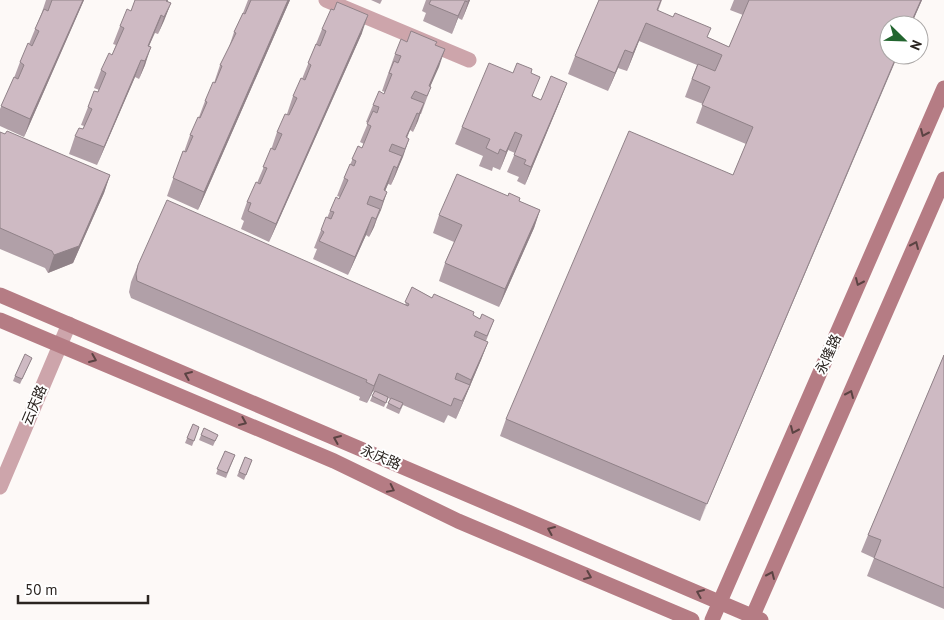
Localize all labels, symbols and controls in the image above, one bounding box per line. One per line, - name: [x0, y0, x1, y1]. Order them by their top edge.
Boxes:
- north arrow: [879, 15, 929, 65]
- text: N: [906, 37, 926, 53]
- one-way arrow: [920, 128, 931, 137]
- one-way arrow: [908, 241, 919, 250]
- one-way arrow: [855, 277, 865, 285]
- street label: 永隆路: [811, 331, 845, 377]
- one-way arrow: [88, 353, 97, 364]
- one-way arrow: [184, 370, 193, 381]
- street label: 云庆路: [18, 382, 50, 428]
- one-way arrow: [843, 390, 854, 399]
- one-way arrow: [238, 416, 247, 427]
- one-way arrow: [790, 425, 801, 434]
- one-way arrow: [333, 434, 342, 445]
- street label: 永庆路: [358, 441, 404, 473]
- one-way arrow: [386, 482, 395, 492]
- one-way arrow: [547, 525, 556, 536]
- one-way arrow: [583, 570, 592, 580]
- one-way arrow: [764, 571, 775, 580]
- scale bar: [18, 572, 148, 604]
- text: 50 m: [25, 580, 58, 599]
- one-way arrow: [697, 589, 705, 599]

